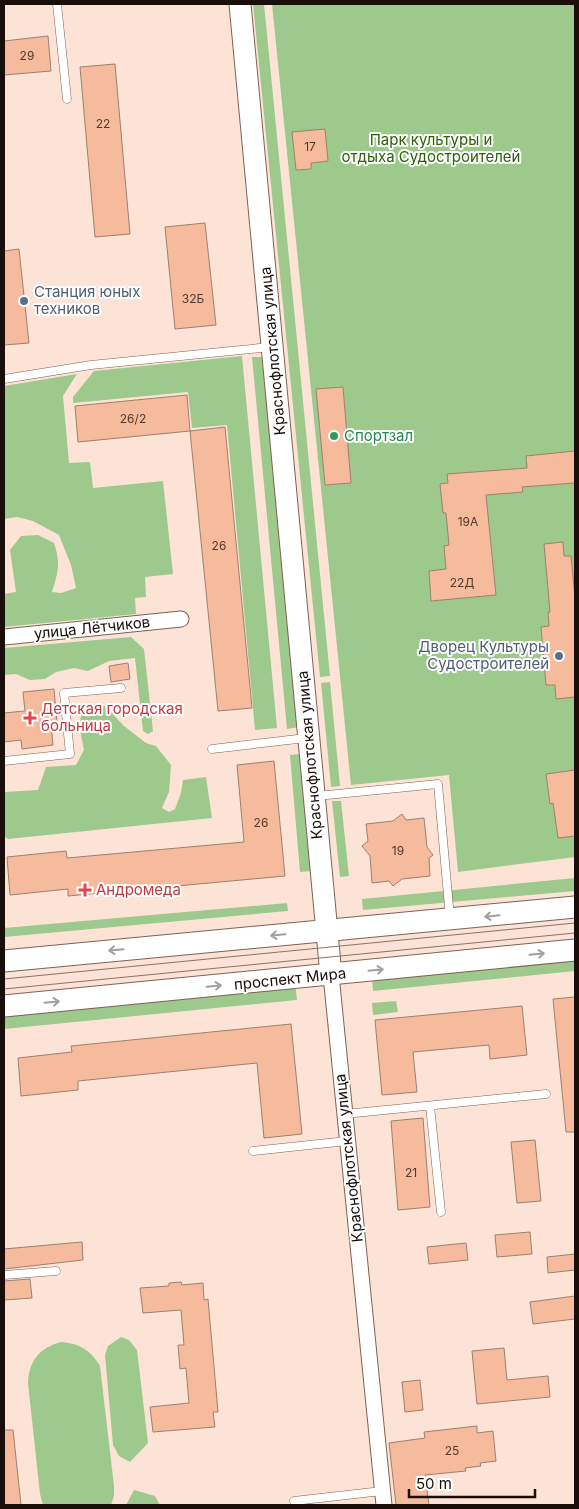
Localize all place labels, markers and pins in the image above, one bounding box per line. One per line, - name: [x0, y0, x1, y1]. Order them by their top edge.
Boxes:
- place label: Станция юных техников: [34, 282, 140, 318]
- marker: Станция юных техников: [18, 295, 30, 307]
- place label: Спортзал: [344, 426, 413, 445]
- marker: Спортзал: [328, 430, 340, 442]
- place label: Дворец Культуры Судостроителей: [418, 637, 549, 673]
- marker: Дворец Культуры Судостроителей: [553, 650, 565, 662]
- place label: Детская городская больница: [41, 699, 183, 735]
- marker: Детская городская больница: [23, 711, 37, 725]
- place label: Андромеда: [96, 880, 181, 899]
- marker: Андромеда: [78, 883, 92, 897]

